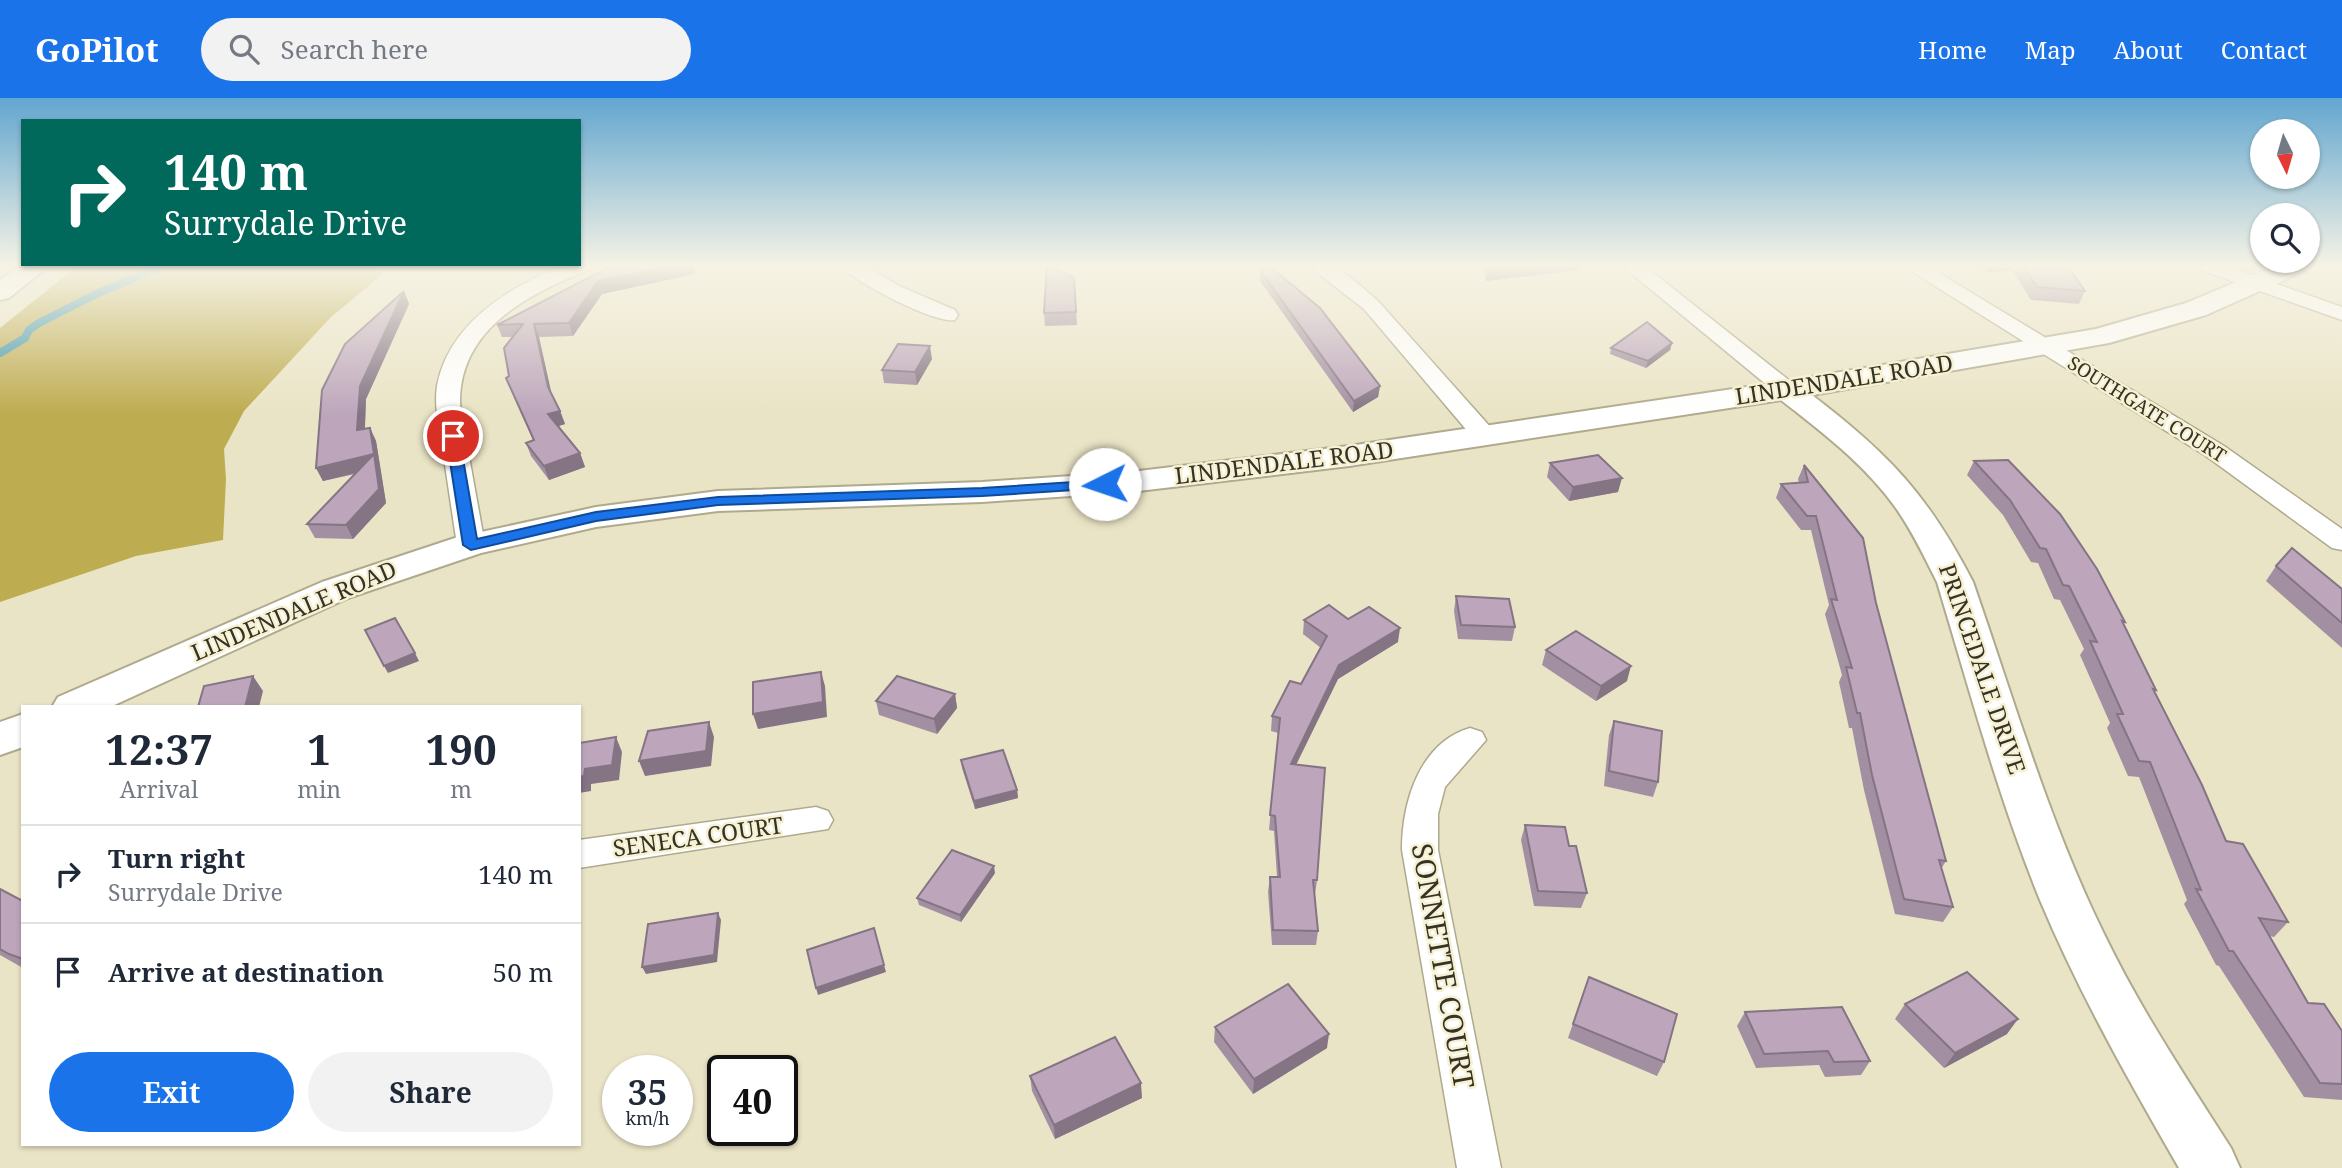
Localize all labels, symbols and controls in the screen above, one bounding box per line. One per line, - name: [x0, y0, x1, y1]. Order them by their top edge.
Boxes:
- search box: [201, 18, 691, 81]
- text: GoPilot: [35, 27, 159, 72]
- icon: search: [225, 30, 263, 68]
- text: Search here: [281, 31, 428, 67]
- text: Home: [1918, 33, 1987, 66]
- text: Map: [2025, 33, 2076, 66]
- text: About: [2114, 33, 2183, 66]
- text: Contact: [2221, 33, 2307, 66]
- north arrow: [2250, 119, 2320, 189]
- map controls: [2250, 119, 2320, 273]
- text: 140 m: [164, 138, 308, 204]
- icon: right: [49, 147, 140, 238]
- text: Surrydale Drive: [164, 201, 407, 244]
- button: search: [2250, 203, 2320, 273]
- street label: LINDENDALE ROAD: [1733, 346, 1955, 412]
- street label: SOUTHGATE COURT: [2063, 350, 2231, 468]
- pin: [423, 406, 483, 466]
- icon: arrive: [434, 417, 472, 455]
- street label: LINDENDALE ROAD: [1173, 433, 1395, 491]
- position arrow: [1068, 447, 1142, 521]
- street label: LINDENDALE ROAD: [186, 552, 401, 668]
- street label: PRINCEDALE DRIVE: [1932, 559, 2034, 778]
- text: 12:37: [105, 720, 213, 777]
- text: 1: [307, 720, 331, 777]
- text: 190: [425, 720, 497, 777]
- text: Arrival: [120, 773, 198, 805]
- text: min: [297, 773, 341, 805]
- text: m: [450, 773, 472, 805]
- street label: SENECA COURT: [611, 808, 785, 864]
- text: Turn right: [108, 840, 245, 876]
- street label: SONNETTE COURT: [1404, 840, 1484, 1091]
- icon: right: [49, 855, 87, 893]
- text: 140 m: [478, 856, 553, 892]
- text: Surrydale Drive: [108, 876, 283, 908]
- icon: arrive: [49, 953, 87, 991]
- text: Arrive at destination: [108, 954, 384, 990]
- text: 50 m: [493, 954, 553, 990]
- button: Exit: [49, 1052, 294, 1132]
- button: Share: [308, 1052, 553, 1132]
- speed limit sign: 40: [707, 1055, 798, 1146]
- text: 35: [628, 1068, 667, 1115]
- text: km/h: [625, 1106, 670, 1130]

